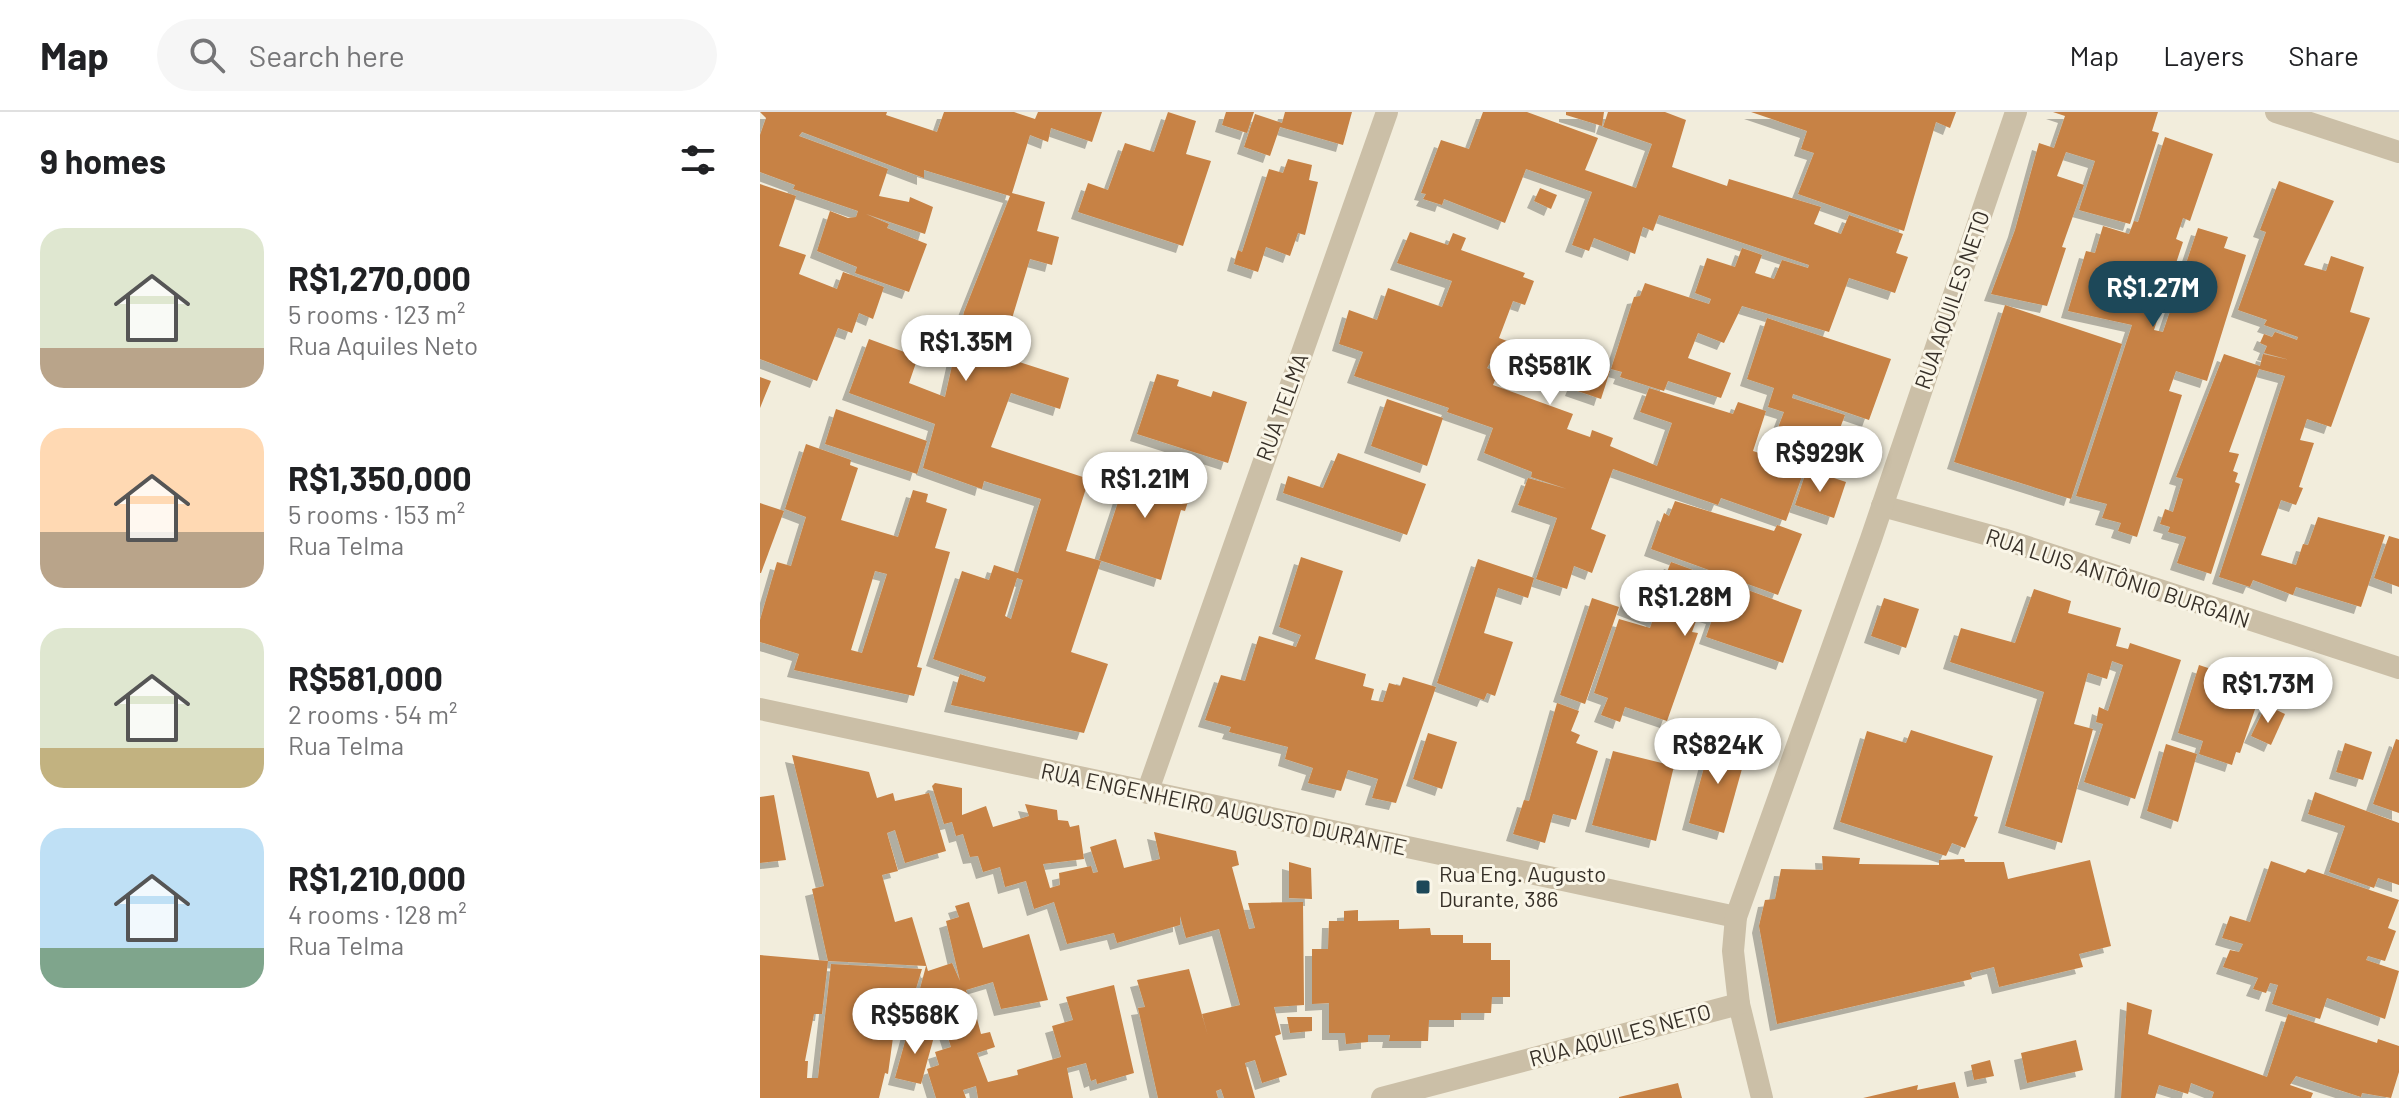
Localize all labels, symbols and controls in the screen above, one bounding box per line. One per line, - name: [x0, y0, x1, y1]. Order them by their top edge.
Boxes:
- search box: [157, 19, 717, 91]
- text: Map: [40, 32, 109, 78]
- icon: search: [185, 33, 229, 77]
- text: Search here: [249, 37, 405, 73]
- text: Map: [2069, 38, 2119, 72]
- text: Layers: [2163, 38, 2244, 72]
- text: Share: [2288, 38, 2359, 72]
- icon: filters: [676, 138, 720, 182]
- text: 9 homes: [40, 140, 166, 181]
- street label: RUA AQUILES NETO: [1908, 207, 1994, 392]
- text: R$1,270,000: [288, 257, 471, 298]
- icon: home: [104, 260, 200, 356]
- pin: R$1.27M: [2079, 261, 2227, 329]
- text: R$1.27M: [2106, 271, 2200, 302]
- text: 5 rooms · 123 m²: [288, 298, 466, 329]
- pin: R$1.35M: [892, 315, 1040, 383]
- text: R$1.35M: [919, 325, 1013, 356]
- text: Rua Aquiles Neto: [288, 329, 478, 360]
- pin: R$581K: [1485, 339, 1615, 407]
- street label: RUA TELMA: [1250, 349, 1313, 464]
- text: R$581K: [1508, 349, 1592, 380]
- pin: R$929K: [1755, 426, 1885, 494]
- text: R$929K: [1775, 436, 1865, 467]
- pin: R$1.21M: [1071, 452, 1219, 520]
- text: R$1,350,000: [288, 457, 472, 498]
- icon: home: [104, 460, 200, 556]
- text: R$1.21M: [1100, 462, 1190, 493]
- text: 5 rooms · 153 m²: [288, 498, 465, 529]
- street label: RUA LUIS ANTÔNIO BURGAIN: [1983, 522, 2254, 632]
- text: Rua Telma: [288, 529, 404, 560]
- pin: R$1.28M: [1611, 570, 1759, 638]
- text: R$1.28M: [1638, 580, 1732, 611]
- text: R$581,000: [288, 657, 443, 698]
- pin: R$1.73M: [2194, 657, 2342, 725]
- icon: home: [104, 660, 200, 756]
- text: R$1.73M: [2222, 667, 2314, 698]
- text: 2 rooms · 54 m²: [288, 698, 458, 729]
- pin: R$824K: [1653, 718, 1783, 786]
- text: R$824K: [1672, 728, 1764, 759]
- text: Rua Telma: [288, 729, 404, 760]
- street label: RUA ENGENHEIRO AUGUSTO DURANTE: [1039, 757, 1409, 860]
- text: R$1,210,000: [288, 857, 466, 898]
- icon: home: [104, 860, 200, 956]
- place label: Rua Eng. Augusto Durante, 386: [1439, 860, 1606, 911]
- marker: Rua Eng. Augusto Durante, 386: [1414, 878, 1432, 896]
- text: 4 rooms · 128 m²: [288, 898, 467, 929]
- text: Rua Telma: [288, 929, 404, 960]
- pin: R$568K: [850, 988, 980, 1056]
- street label: RUA AQUILES NETO: [1526, 997, 1713, 1071]
- text: R$568K: [870, 998, 960, 1029]

